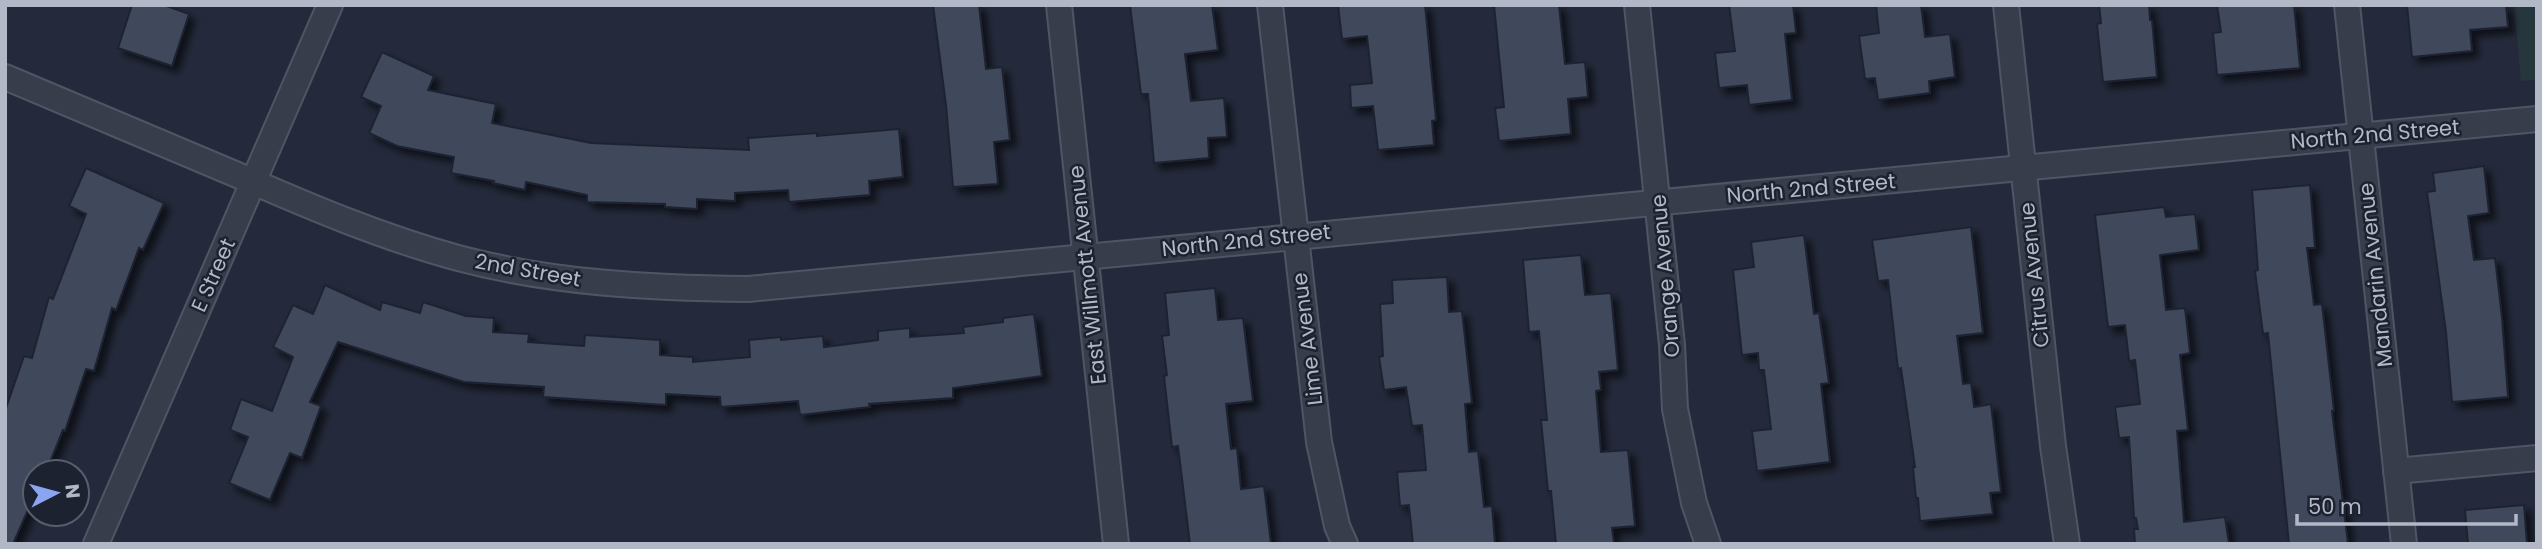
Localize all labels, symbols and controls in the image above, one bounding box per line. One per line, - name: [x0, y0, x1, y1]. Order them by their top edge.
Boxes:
- street label: North 2nd Street: [2289, 112, 2461, 156]
- street label: East Willmott Avenue: [1061, 164, 1113, 386]
- street label: North 2nd Street: [1725, 166, 1897, 210]
- street label: Mandarin Avenue: [2351, 181, 2399, 369]
- street label: Orange Avenue: [1643, 193, 1687, 359]
- street label: Citrus Avenue: [2012, 201, 2056, 349]
- street label: North 2nd Street: [1160, 217, 1332, 263]
- street label: E Street: [184, 234, 242, 316]
- street label: 2nd Street: [473, 246, 583, 294]
- street label: Lime Avenue: [1284, 271, 1330, 407]
- north arrow: [21, 458, 91, 528]
- scale bar: [2297, 482, 2516, 526]
- text: N: [58, 483, 87, 500]
- text: 50 m: [2308, 492, 2362, 521]

